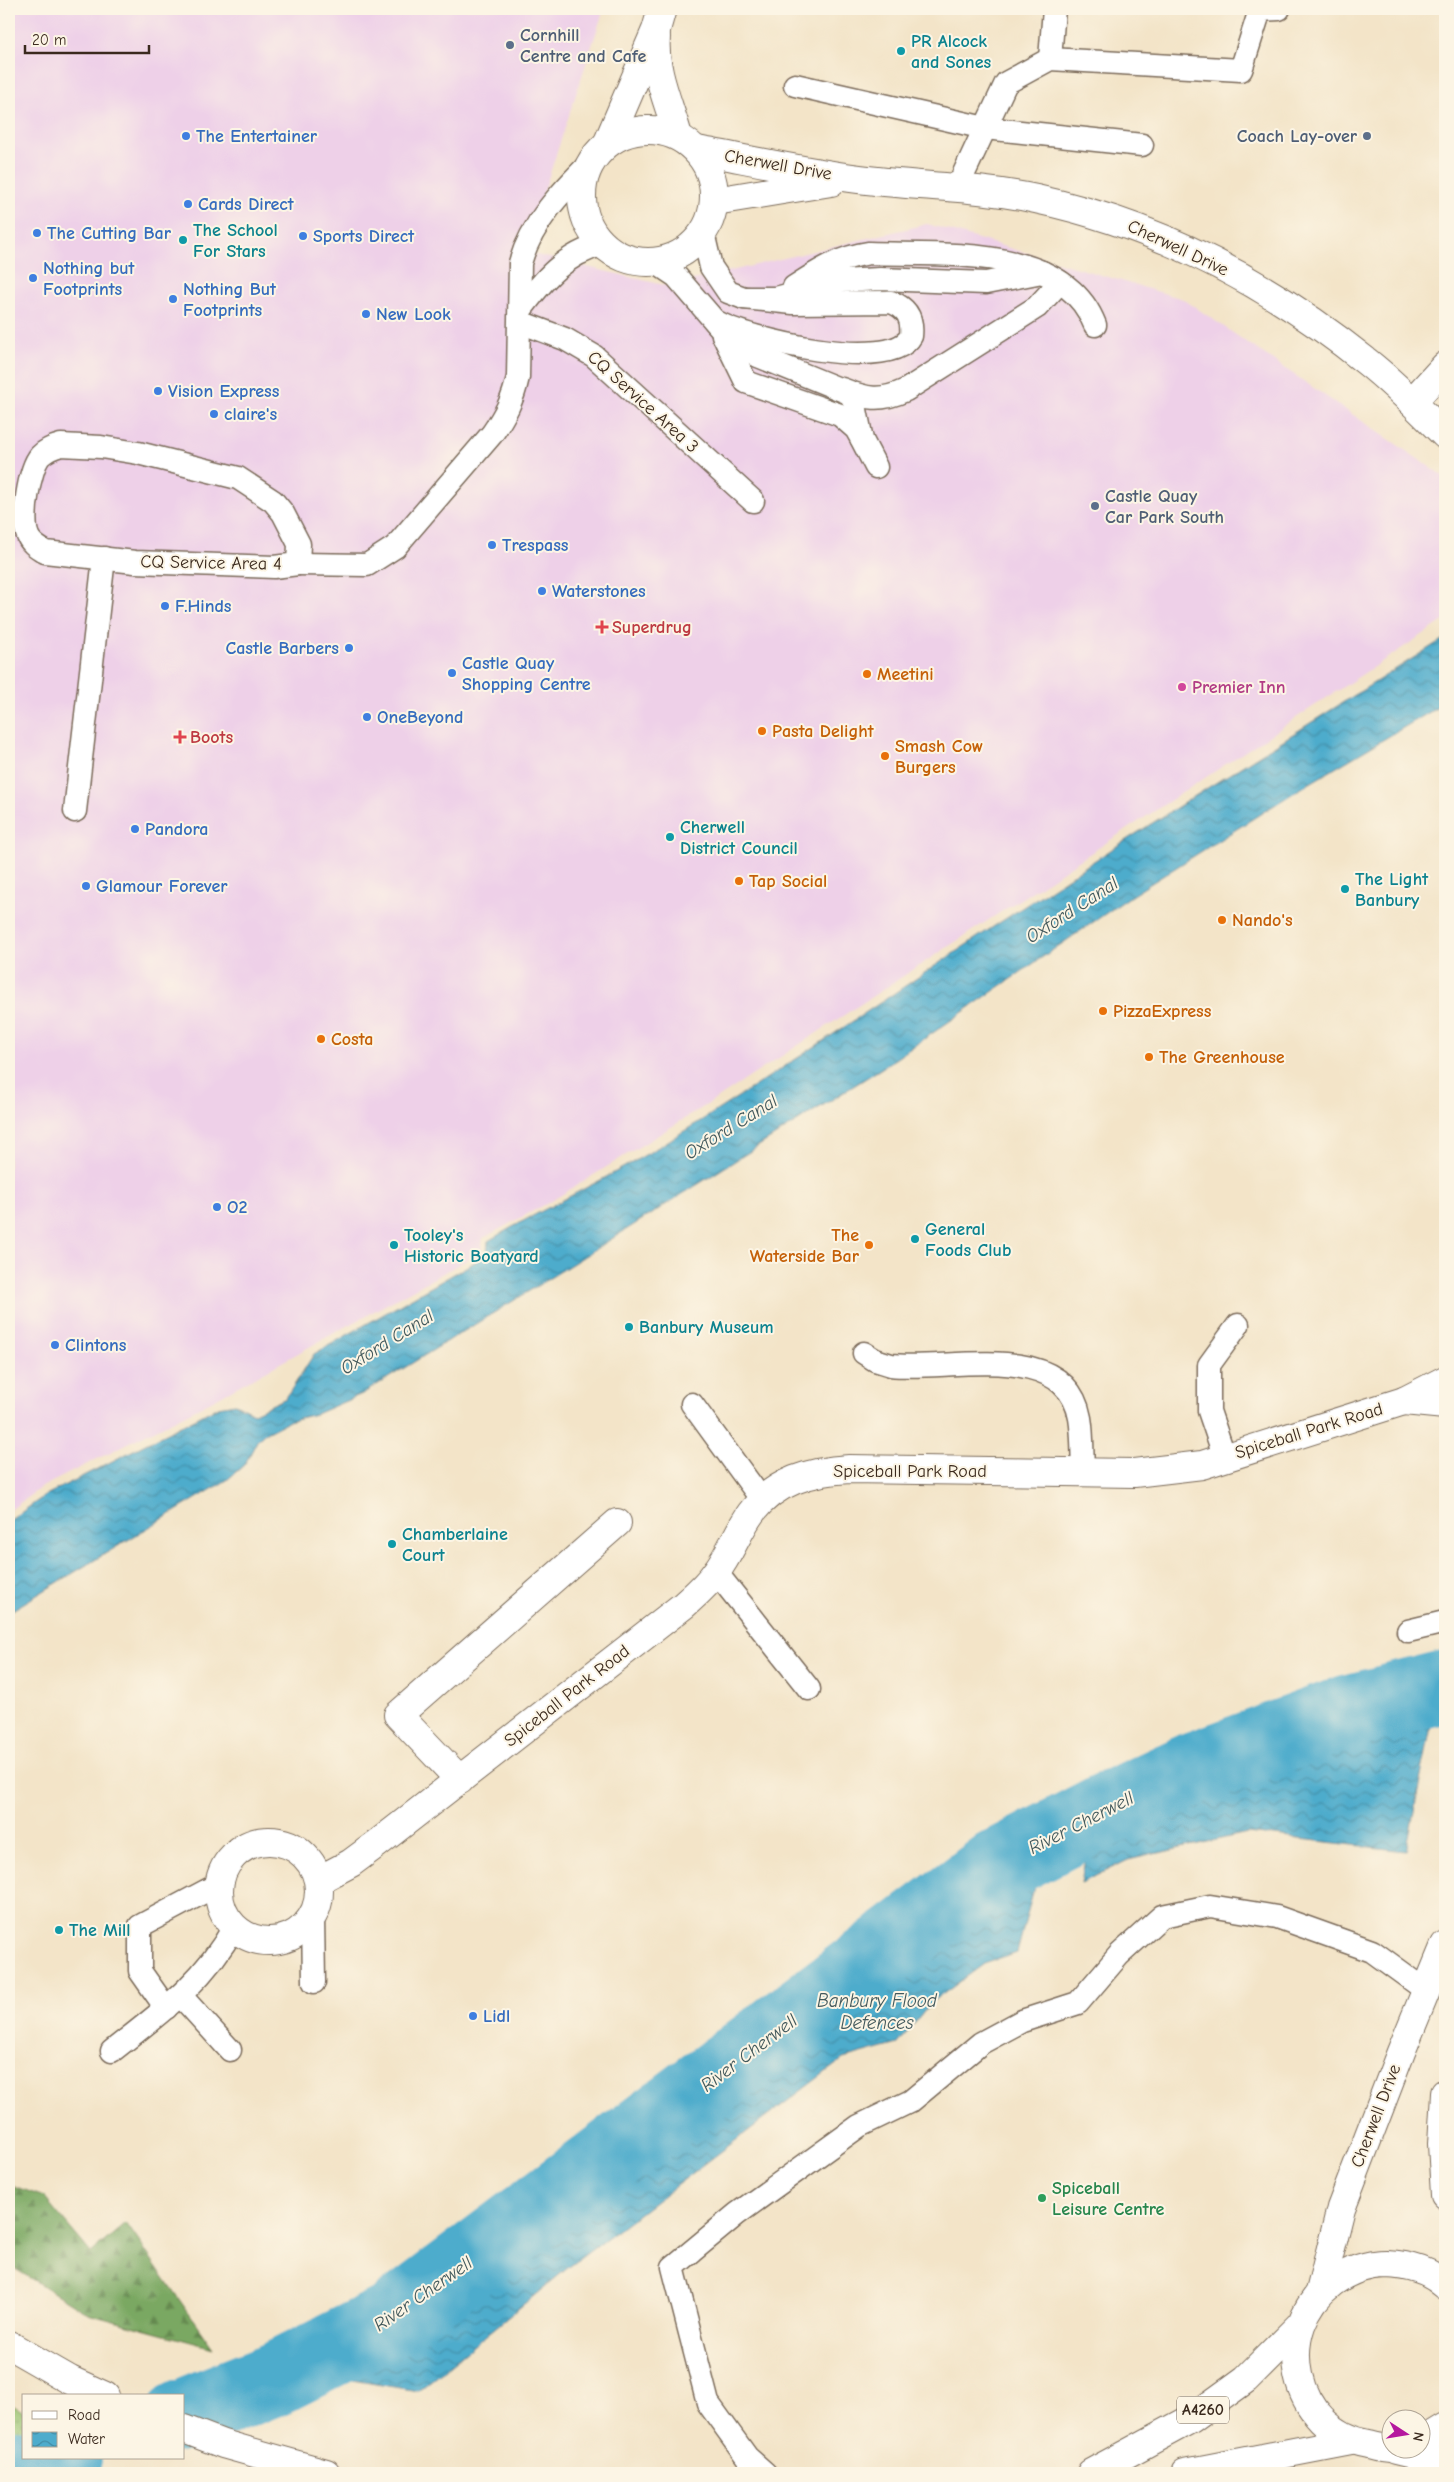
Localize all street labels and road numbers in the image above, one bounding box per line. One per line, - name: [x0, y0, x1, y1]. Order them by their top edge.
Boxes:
- street label: Cherwell Drive: [723, 145, 833, 185]
- street label: Cherwell Drive: [1124, 215, 1232, 281]
- street label: CQ Service Area 3: [583, 347, 703, 457]
- street label: CQ Service Area 4: [140, 551, 282, 575]
- street label: Spiceball Park Road: [1233, 1399, 1385, 1463]
- street label: Spiceball Park Road: [833, 1461, 987, 1482]
- street label: Spiceball Park Road: [500, 1640, 634, 1752]
- street label: Cherwell Drive: [1347, 2061, 1405, 2171]
- road number: A4260: [1177, 2396, 1229, 2424]

